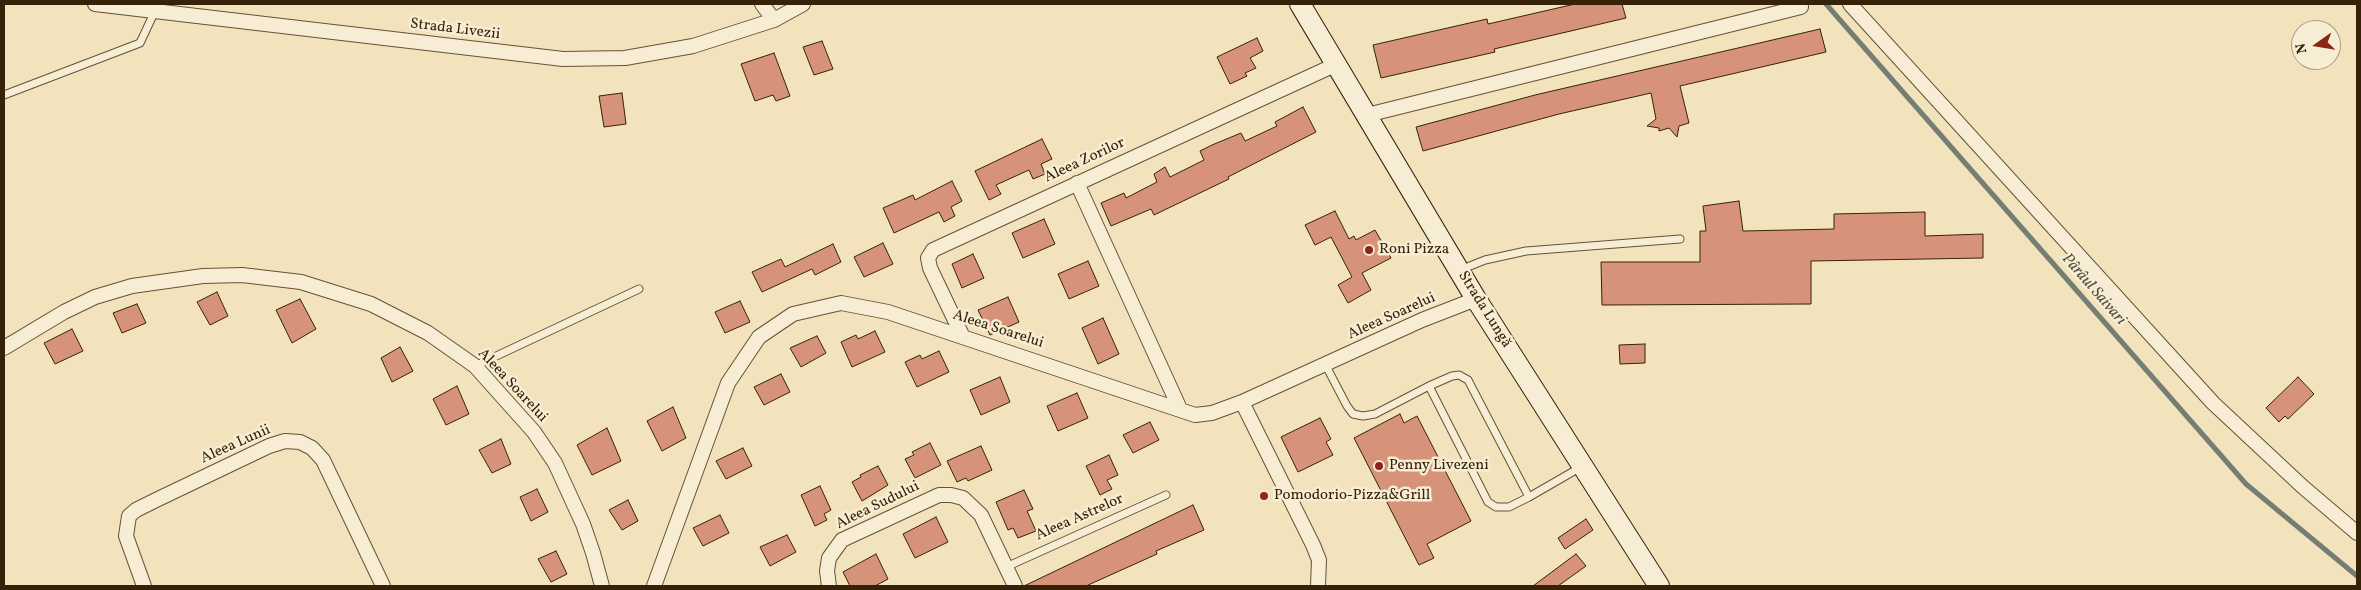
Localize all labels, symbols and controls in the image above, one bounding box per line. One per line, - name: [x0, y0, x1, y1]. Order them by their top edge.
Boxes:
- street label: Strada Livezii: [409, 16, 501, 44]
- north arrow: [2291, 20, 2341, 70]
- text: N: [2291, 41, 2312, 55]
- street label: Aleea Zorilor: [1042, 135, 1128, 187]
- place label: Roni Pizza: [1379, 241, 1449, 259]
- marker: Roni Pizza: [1363, 244, 1375, 256]
- water label: Pârâul Saivari: [2057, 250, 2129, 330]
- street label: Strada Lungă: [1453, 268, 1515, 352]
- street label: Aleea Soarelui: [1345, 290, 1439, 344]
- street label: Aleea Soarelui: [950, 307, 1046, 353]
- street label: Aleea Soarelui: [473, 345, 551, 427]
- street label: Aleea Lunii: [198, 422, 274, 468]
- place label: Penny Livezeni: [1389, 457, 1489, 475]
- marker: Penny Livezeni: [1373, 460, 1385, 472]
- street label: Aleea Sudului: [833, 478, 923, 534]
- place label: Pomodorio-Pizza&Grill: [1274, 487, 1430, 505]
- marker: Pomodorio-Pizza&Grill: [1258, 490, 1270, 502]
- street label: Aleea Astrelor: [1033, 491, 1127, 545]

